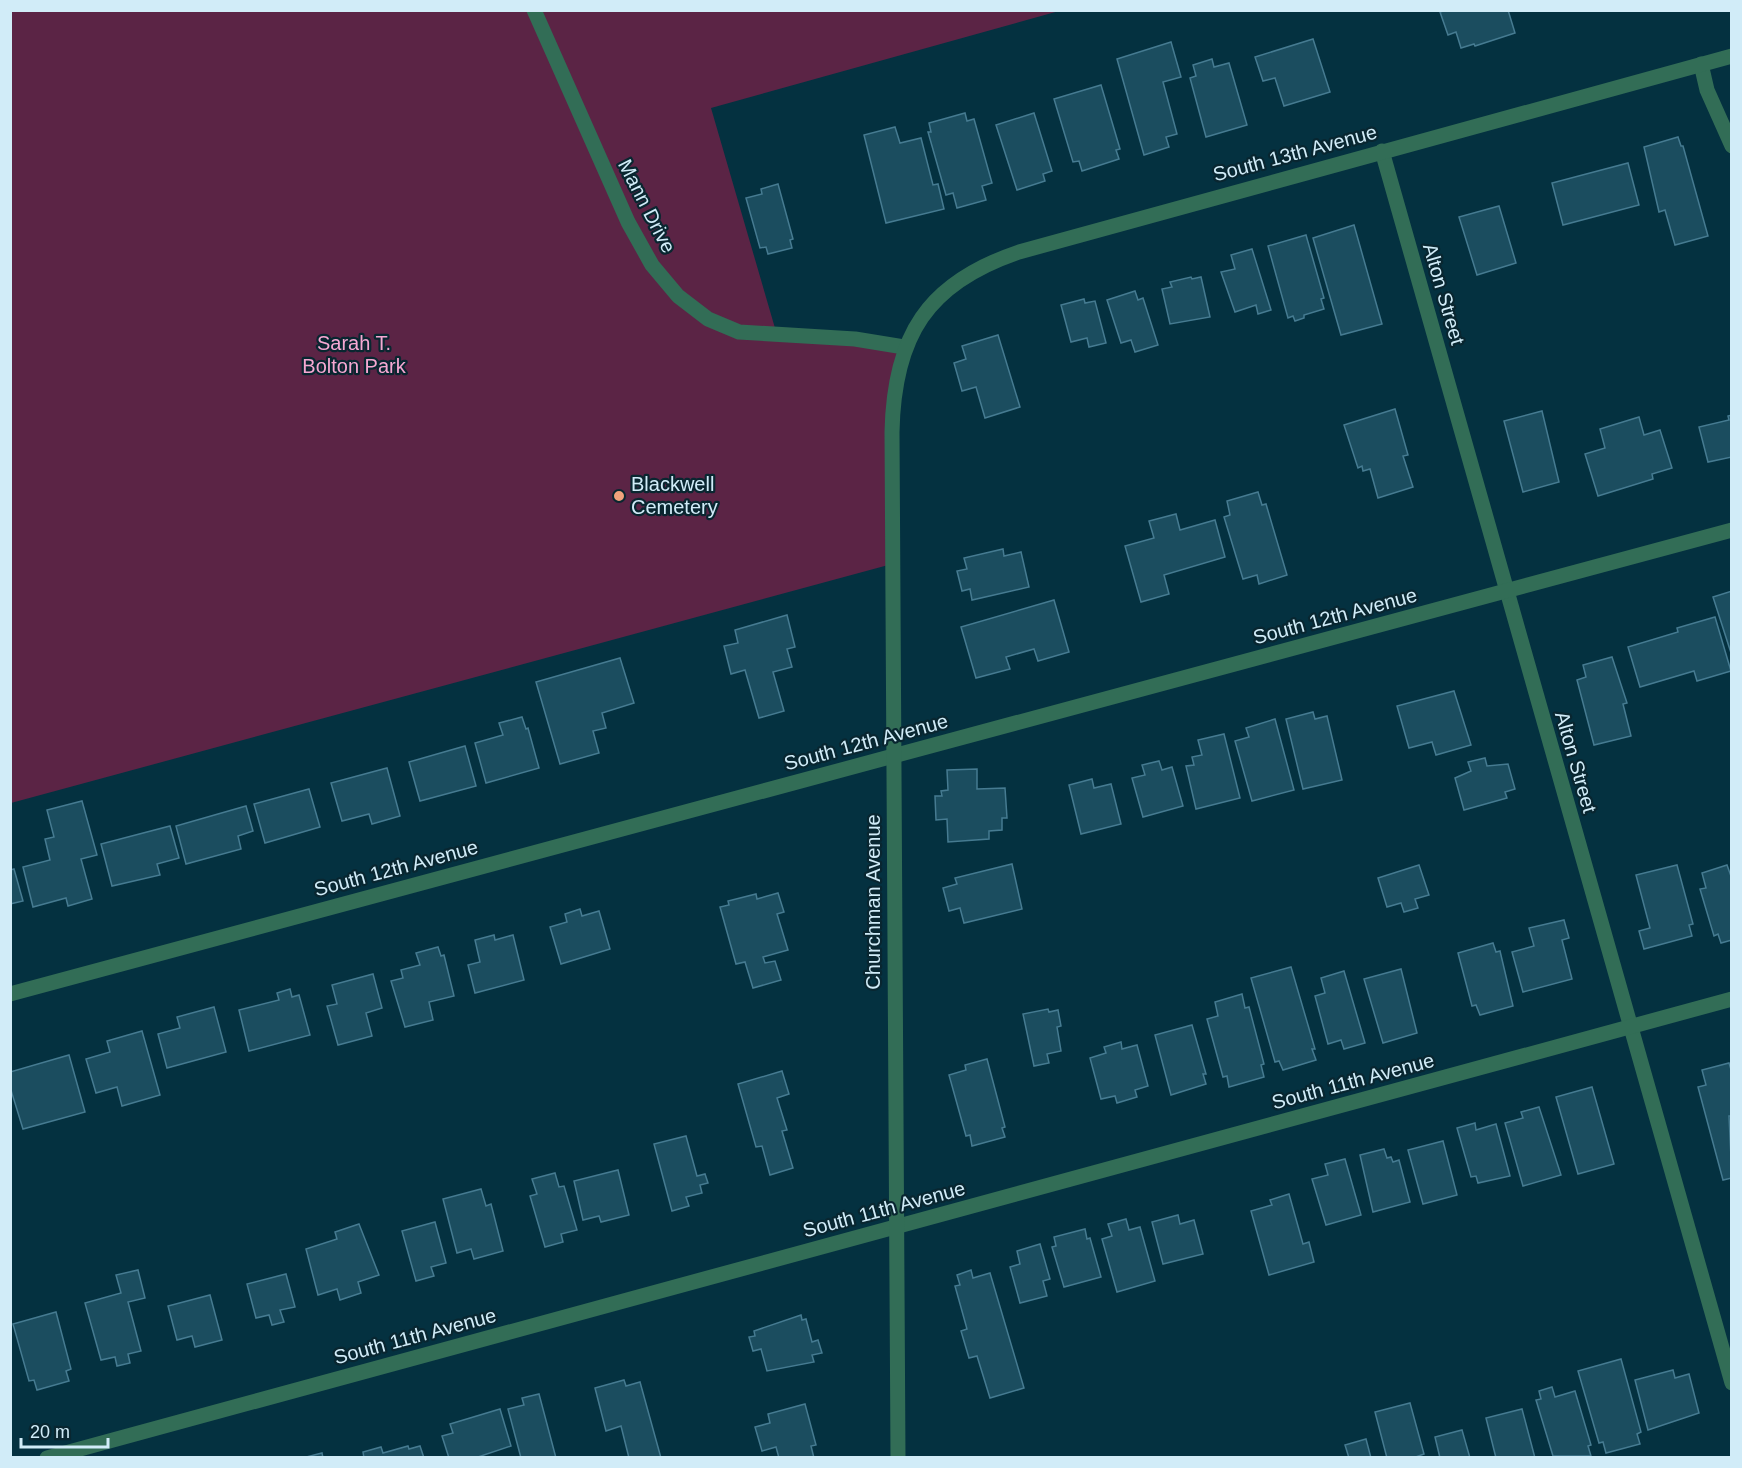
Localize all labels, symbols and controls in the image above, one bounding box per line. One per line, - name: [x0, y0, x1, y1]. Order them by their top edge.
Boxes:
- street label: South 13th Avenue: [1211, 121, 1379, 185]
- street label: Mann Drive: [614, 155, 680, 257]
- street label: Alton Street: [1419, 241, 1469, 348]
- park label: Sarah T. Bolton Park: [302, 332, 407, 377]
- place label: Blackwell Cemetery: [631, 473, 718, 518]
- marker: Blackwell Cemetery: [612, 489, 626, 503]
- street label: South 12th Avenue: [1251, 584, 1419, 648]
- street label: Alton Street: [1551, 709, 1601, 816]
- street label: South 12th Avenue: [782, 710, 950, 774]
- street label: Churchman Avenue: [862, 814, 884, 990]
- street label: South 12th Avenue: [312, 836, 480, 900]
- street label: South 11th Avenue: [1269, 1049, 1437, 1113]
- street label: South 11th Avenue: [800, 1177, 968, 1241]
- street label: South 11th Avenue: [331, 1304, 499, 1368]
- scale bar: [21, 1411, 108, 1449]
- text: 20 m: [30, 1422, 70, 1442]

